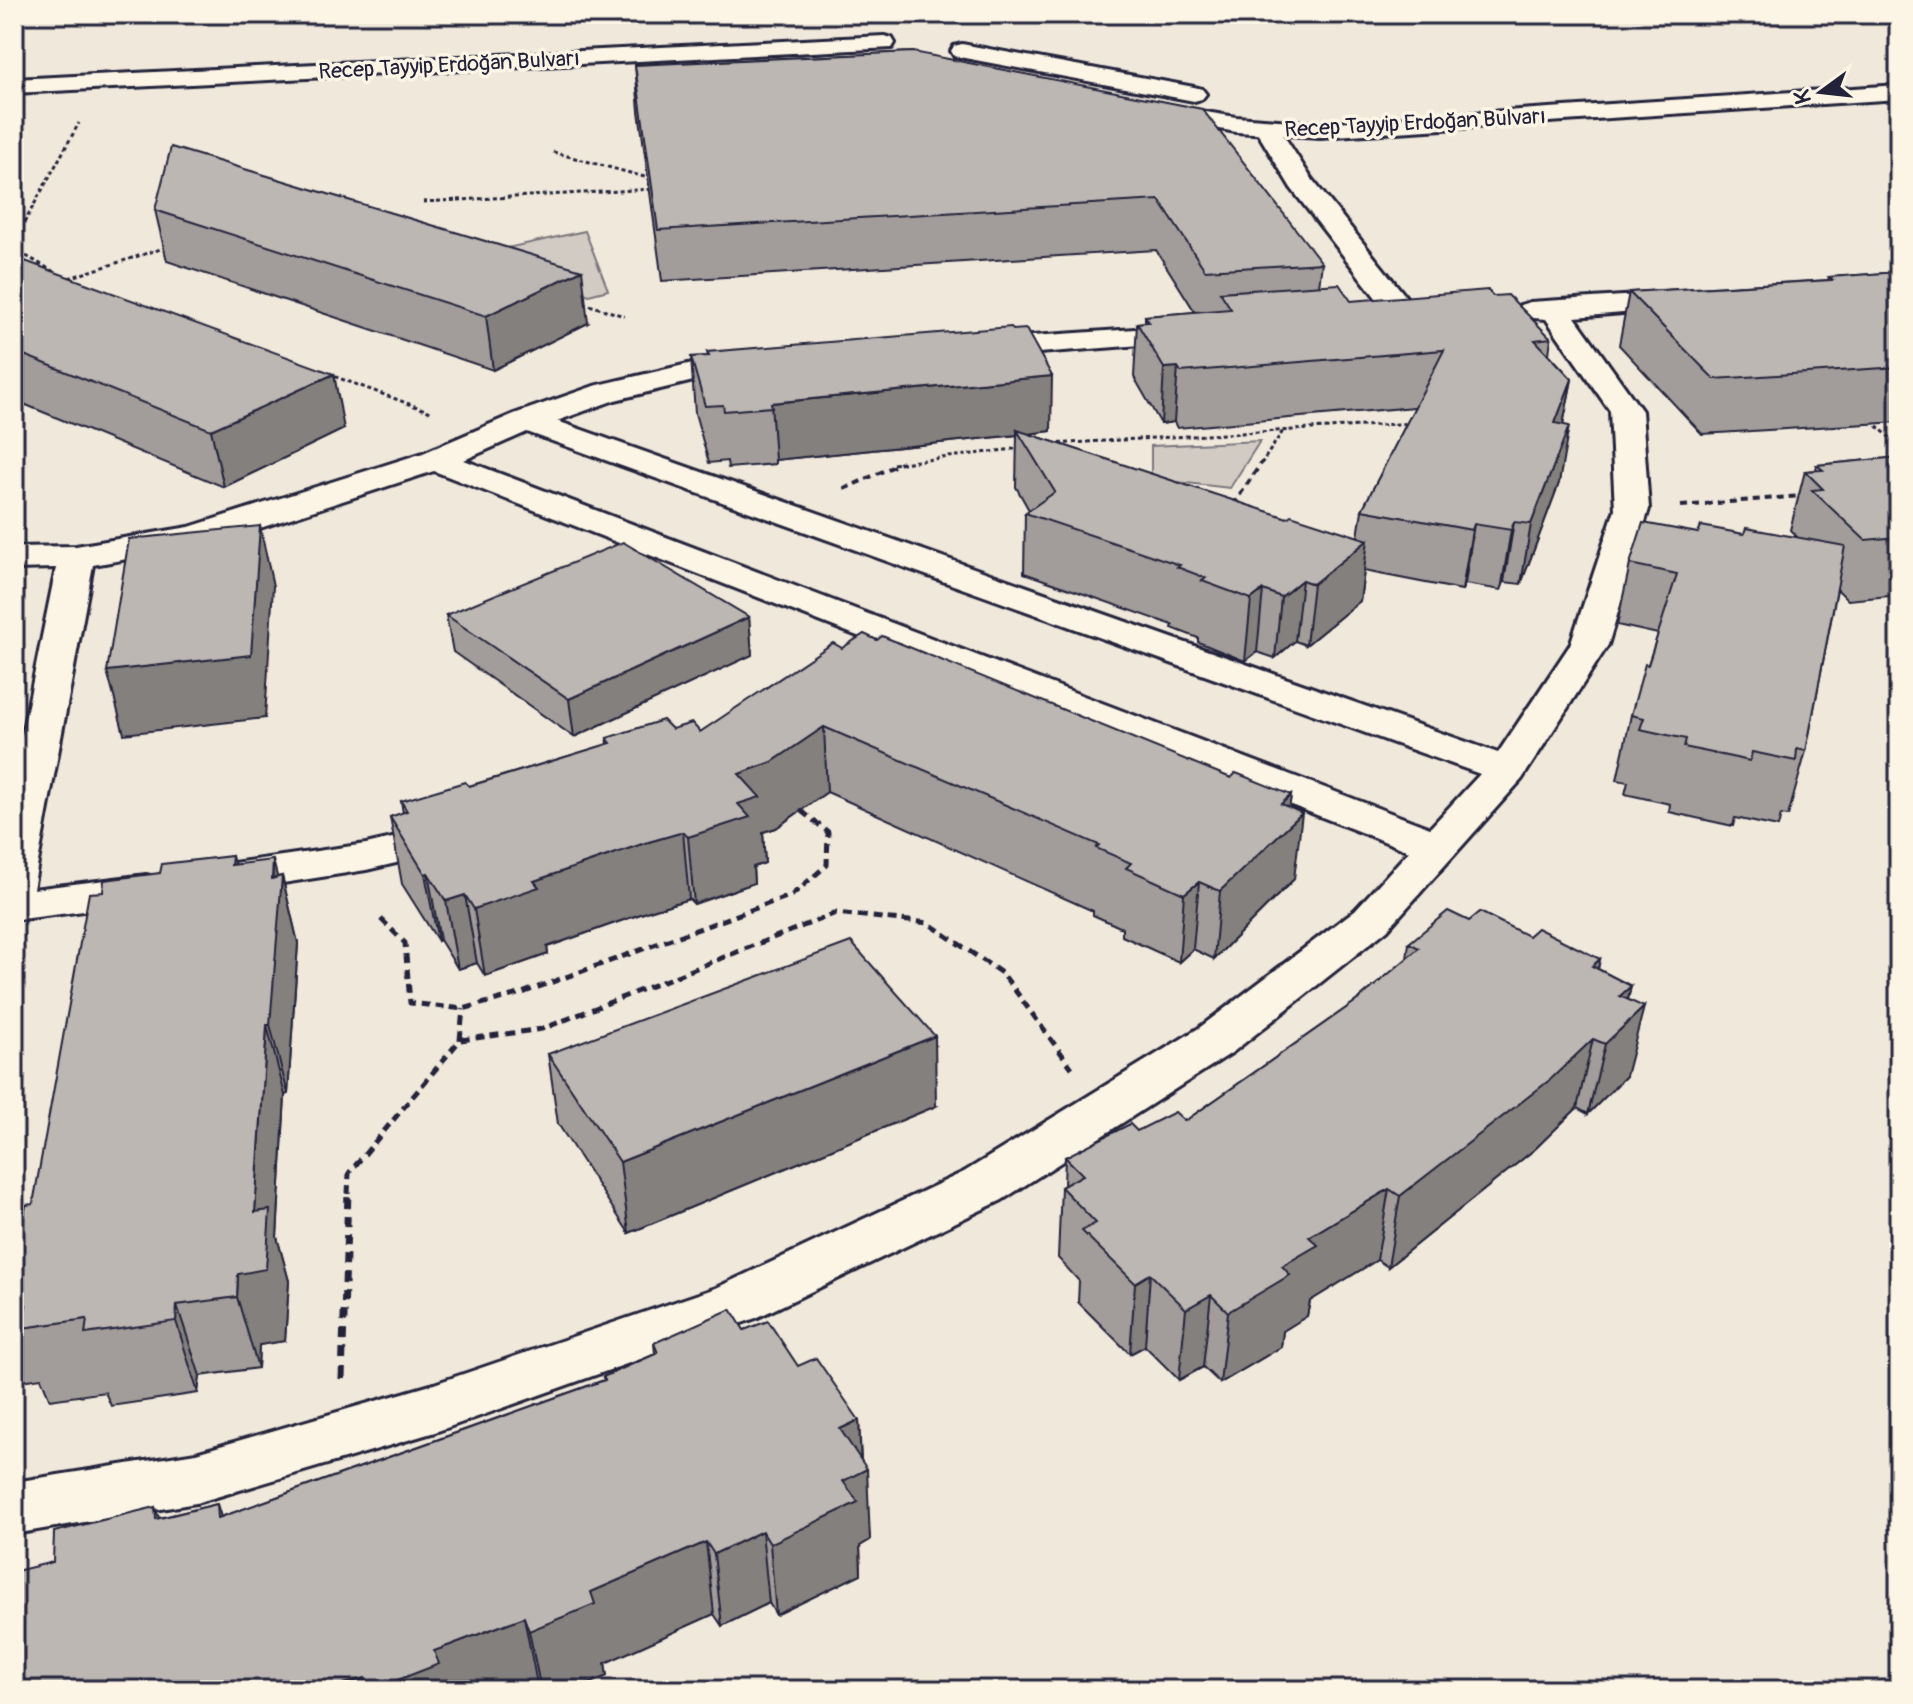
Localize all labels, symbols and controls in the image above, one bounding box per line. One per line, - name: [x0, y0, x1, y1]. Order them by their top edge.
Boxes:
- street label: Recep Tayyip Erdoğan Bulvarı: [318, 44, 580, 86]
- north arrow: [1781, 52, 1861, 132]
- text: K: [1787, 86, 1818, 107]
- street label: Recep Tayyip Erdoğan Bulvarı: [1284, 102, 1546, 144]

